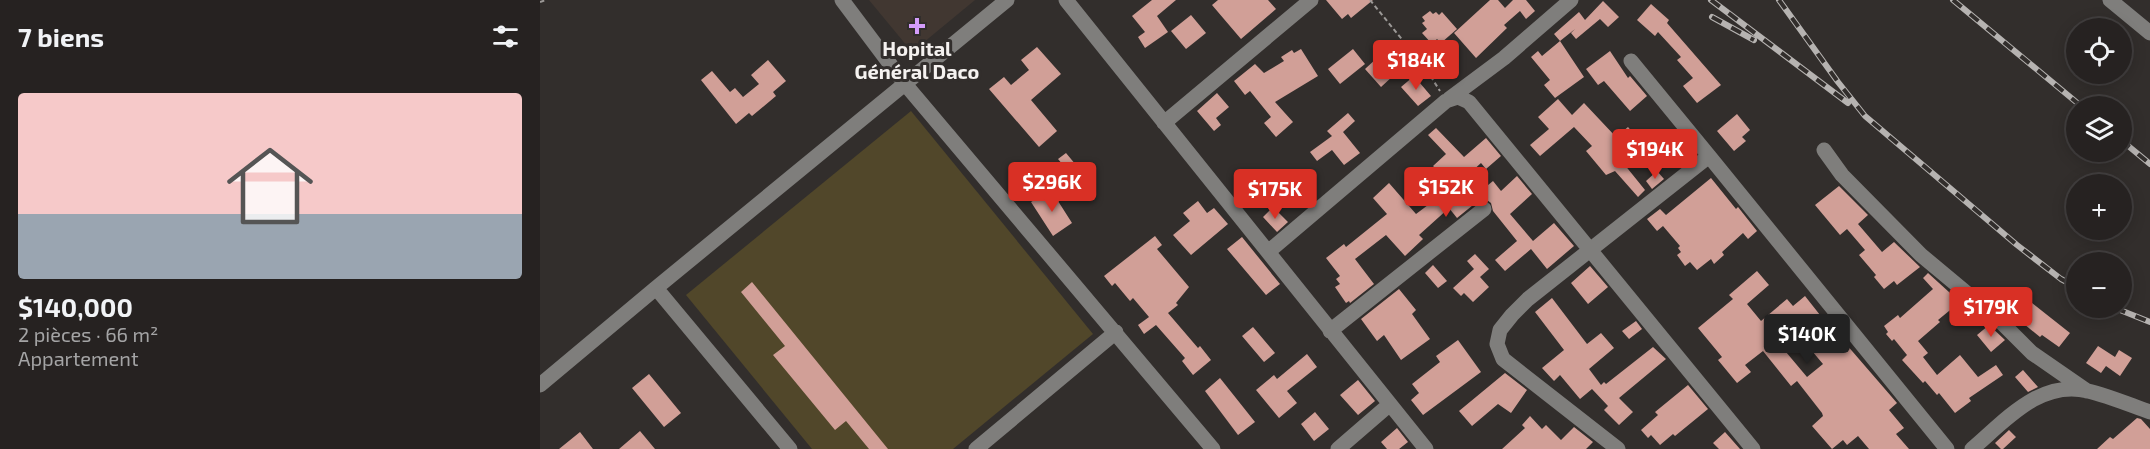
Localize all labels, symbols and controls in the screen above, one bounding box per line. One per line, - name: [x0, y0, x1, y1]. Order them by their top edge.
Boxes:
- marker: Hopital Général Daco: [908, 17, 926, 35]
- map controls: [2066, 18, 2132, 318]
- button: locate: [2066, 18, 2132, 84]
- icon: filters: [489, 20, 522, 53]
- text: 7 biens: [18, 21, 104, 52]
- place label: Hopital Général Daco: [855, 36, 979, 83]
- pin: $184K: [1374, 40, 1458, 91]
- text: $184K: [1387, 47, 1445, 71]
- button: layers: [2066, 96, 2132, 162]
- pin: $194K: [1613, 129, 1697, 180]
- icon: home: [216, 132, 324, 240]
- text: $194K: [1626, 136, 1684, 160]
- pin: $296K: [1010, 162, 1094, 213]
- pin: $152K: [1404, 167, 1488, 218]
- text: $296K: [1022, 169, 1082, 193]
- pin: $175K: [1233, 169, 1317, 220]
- text: $152K: [1418, 174, 1474, 198]
- button: +: [2066, 174, 2132, 240]
- text: $175K: [1248, 176, 1302, 200]
- button: −: [2066, 252, 2132, 318]
- pin: $179K: [1949, 287, 2033, 338]
- text: $140,000: [18, 291, 133, 322]
- text: $179K: [1963, 294, 2019, 318]
- pin: $140K: [1765, 314, 1849, 365]
- text: $140K: [1778, 321, 1836, 345]
- text: 2 pièces · 66 m²: [18, 322, 158, 346]
- text: Appartement: [18, 346, 139, 370]

